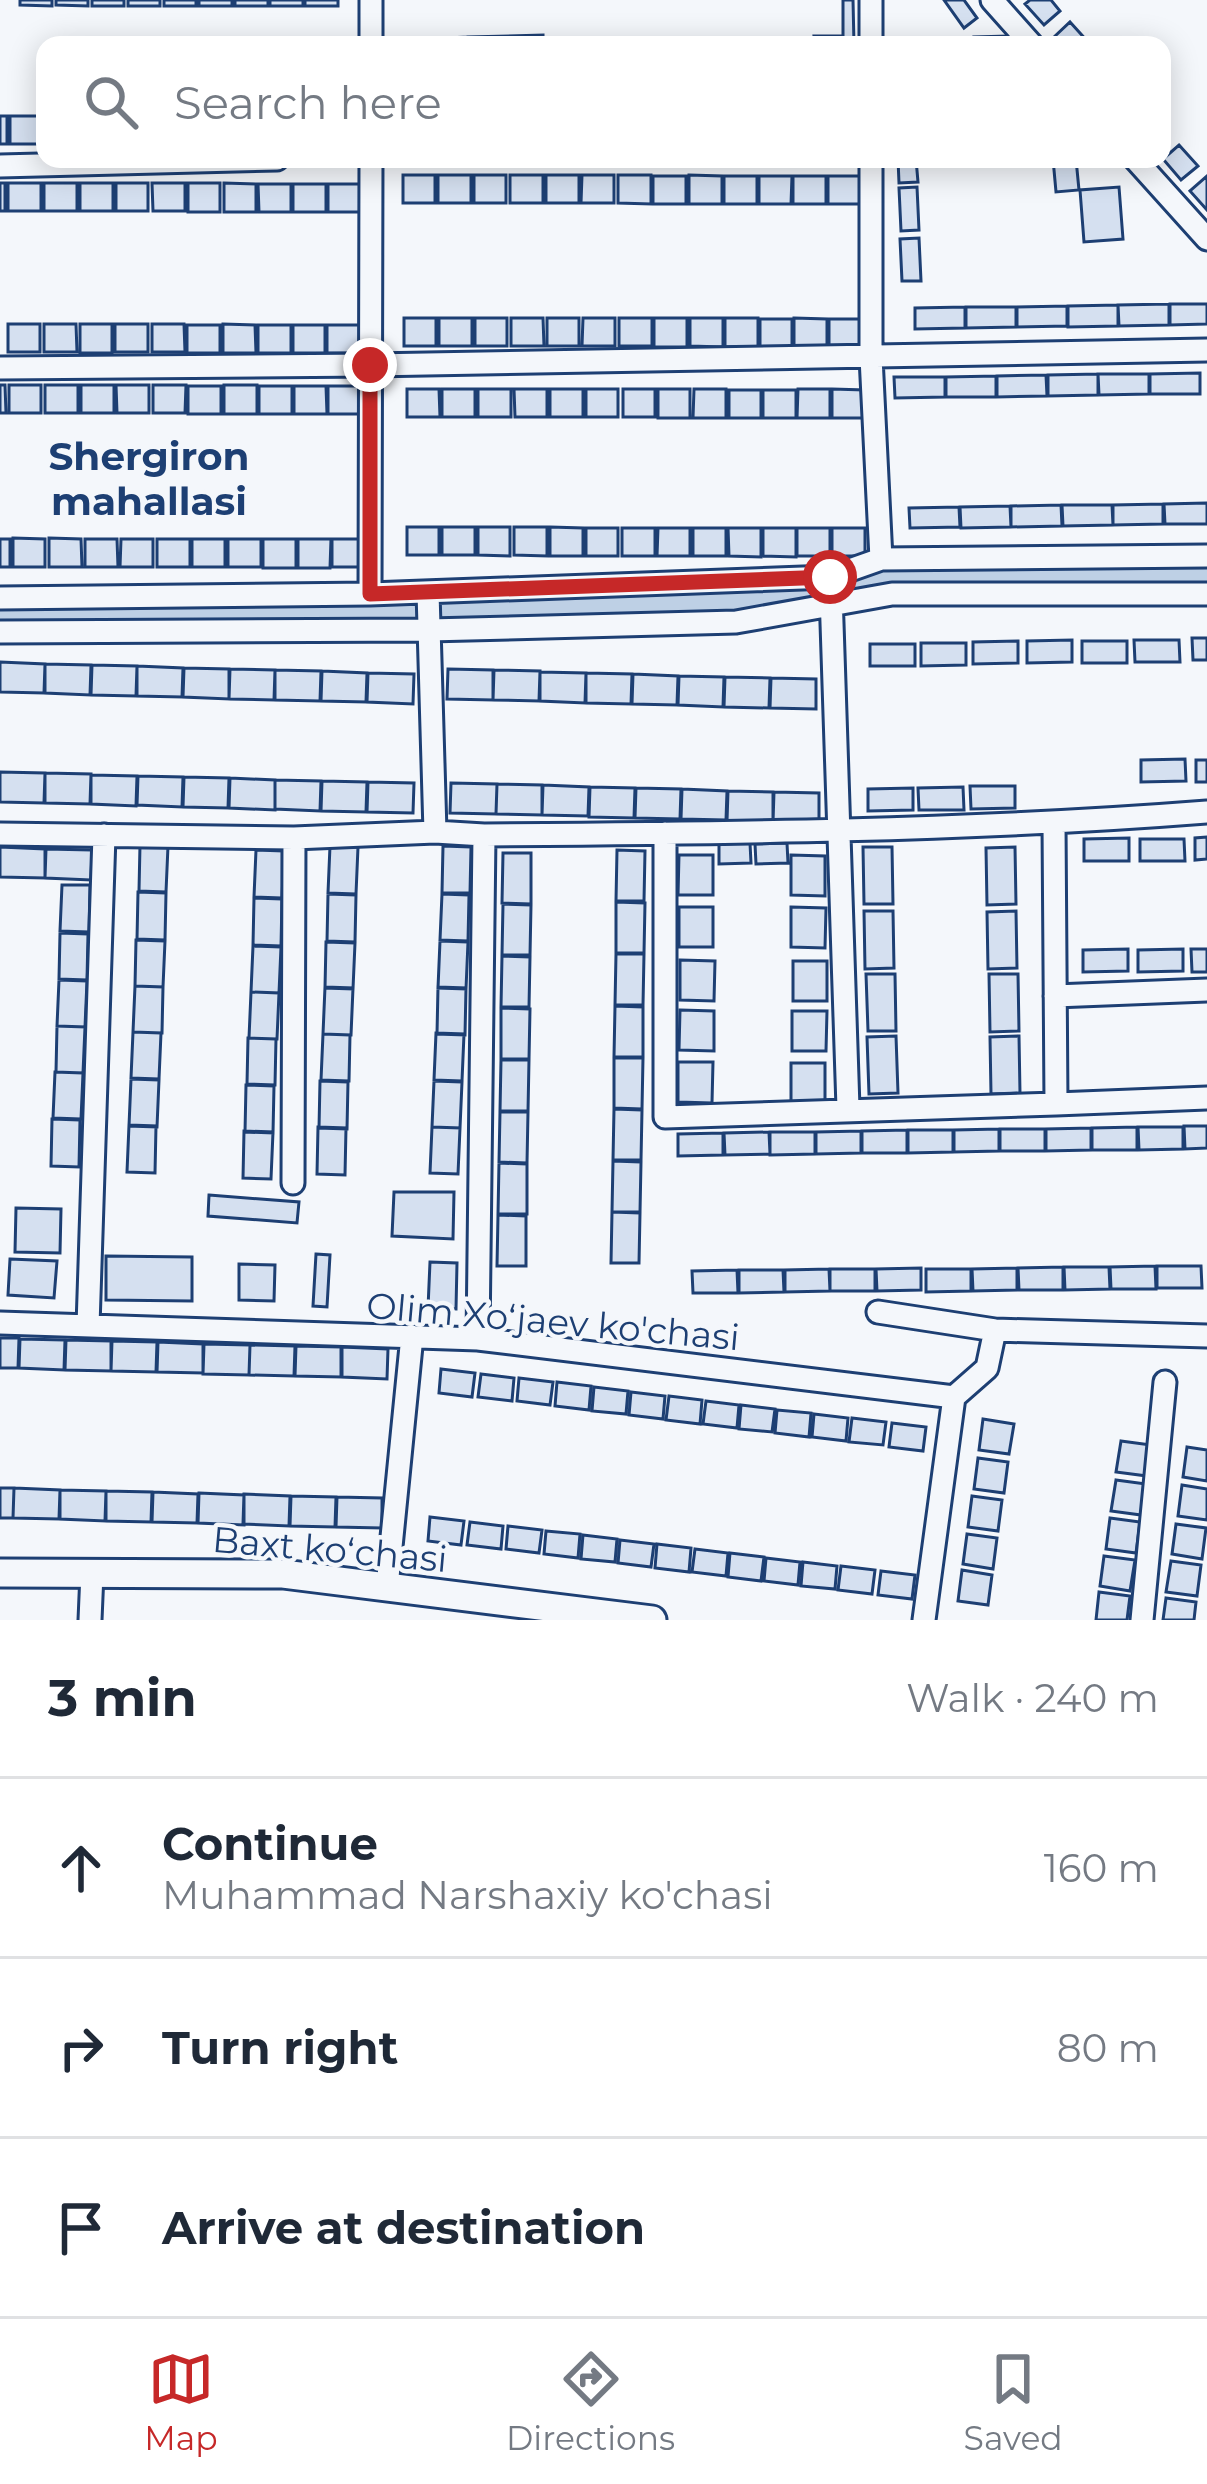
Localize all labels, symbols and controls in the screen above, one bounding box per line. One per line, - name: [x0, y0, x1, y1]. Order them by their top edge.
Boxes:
- search box: [36, 36, 1171, 168]
- icon: search: [78, 69, 144, 135]
- text: Search here: [174, 75, 442, 130]
- route end: [343, 338, 397, 392]
- district label: Shergiron mahallasi: [48, 432, 250, 525]
- route start: [803, 550, 857, 604]
- street label: Olim Xoʻjaev ko'chasi: [365, 1283, 741, 1359]
- street label: Baxt koʻchasi: [211, 1517, 449, 1581]
- text: 3 min: [48, 1667, 197, 1729]
- text: Walk · 240 m: [906, 1674, 1159, 1722]
- text: Continue: [162, 1816, 378, 1871]
- icon: ahead: [48, 1835, 114, 1901]
- text: 160 m: [1044, 1844, 1159, 1892]
- text: Muhammad Narshaxiy ko'chasi: [162, 1871, 773, 1919]
- icon: right: [48, 2015, 114, 2081]
- text: Turn right: [162, 2020, 398, 2075]
- text: 80 m: [1057, 2024, 1159, 2072]
- icon: arrive: [48, 2195, 114, 2261]
- text: Arrive at destination: [162, 2200, 645, 2255]
- tab: Map: [144, 2346, 218, 2458]
- tab: Directions: [506, 2346, 675, 2458]
- tab: Saved: [964, 2346, 1063, 2458]

